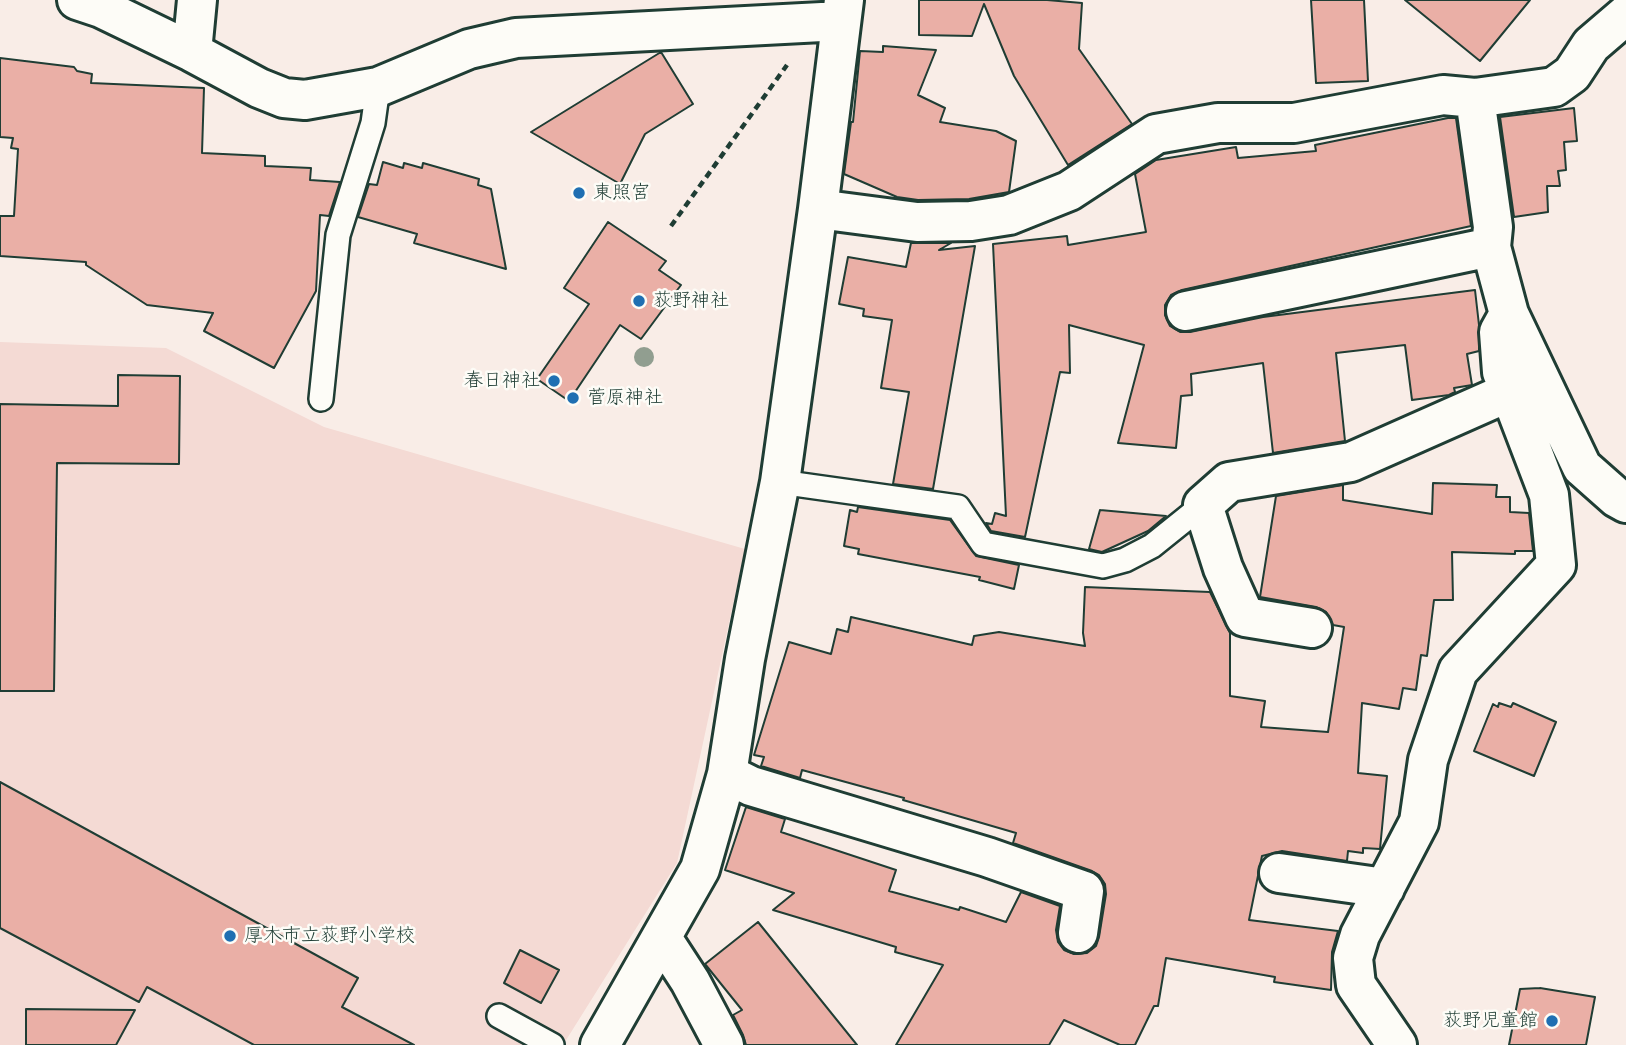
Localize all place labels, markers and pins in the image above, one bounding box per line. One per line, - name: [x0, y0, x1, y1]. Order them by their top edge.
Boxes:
- place label: 東照宮: [593, 182, 650, 204]
- marker: 東照宮: [571, 185, 587, 201]
- place label: 荻野神社: [653, 290, 729, 312]
- marker: 荻野神社: [631, 293, 647, 309]
- place label: 春日神社: [464, 370, 540, 392]
- marker: 春日神社: [546, 373, 562, 389]
- place label: 菅原神社: [587, 387, 663, 409]
- marker: 菅原神社: [565, 390, 581, 406]
- place label: 厚木市立荻野小学校: [244, 925, 415, 947]
- marker: 厚木市立荻野小学校: [222, 928, 238, 944]
- place label: 荻野児童館: [1443, 1010, 1538, 1032]
- marker: 荻野児童館: [1544, 1013, 1560, 1029]

